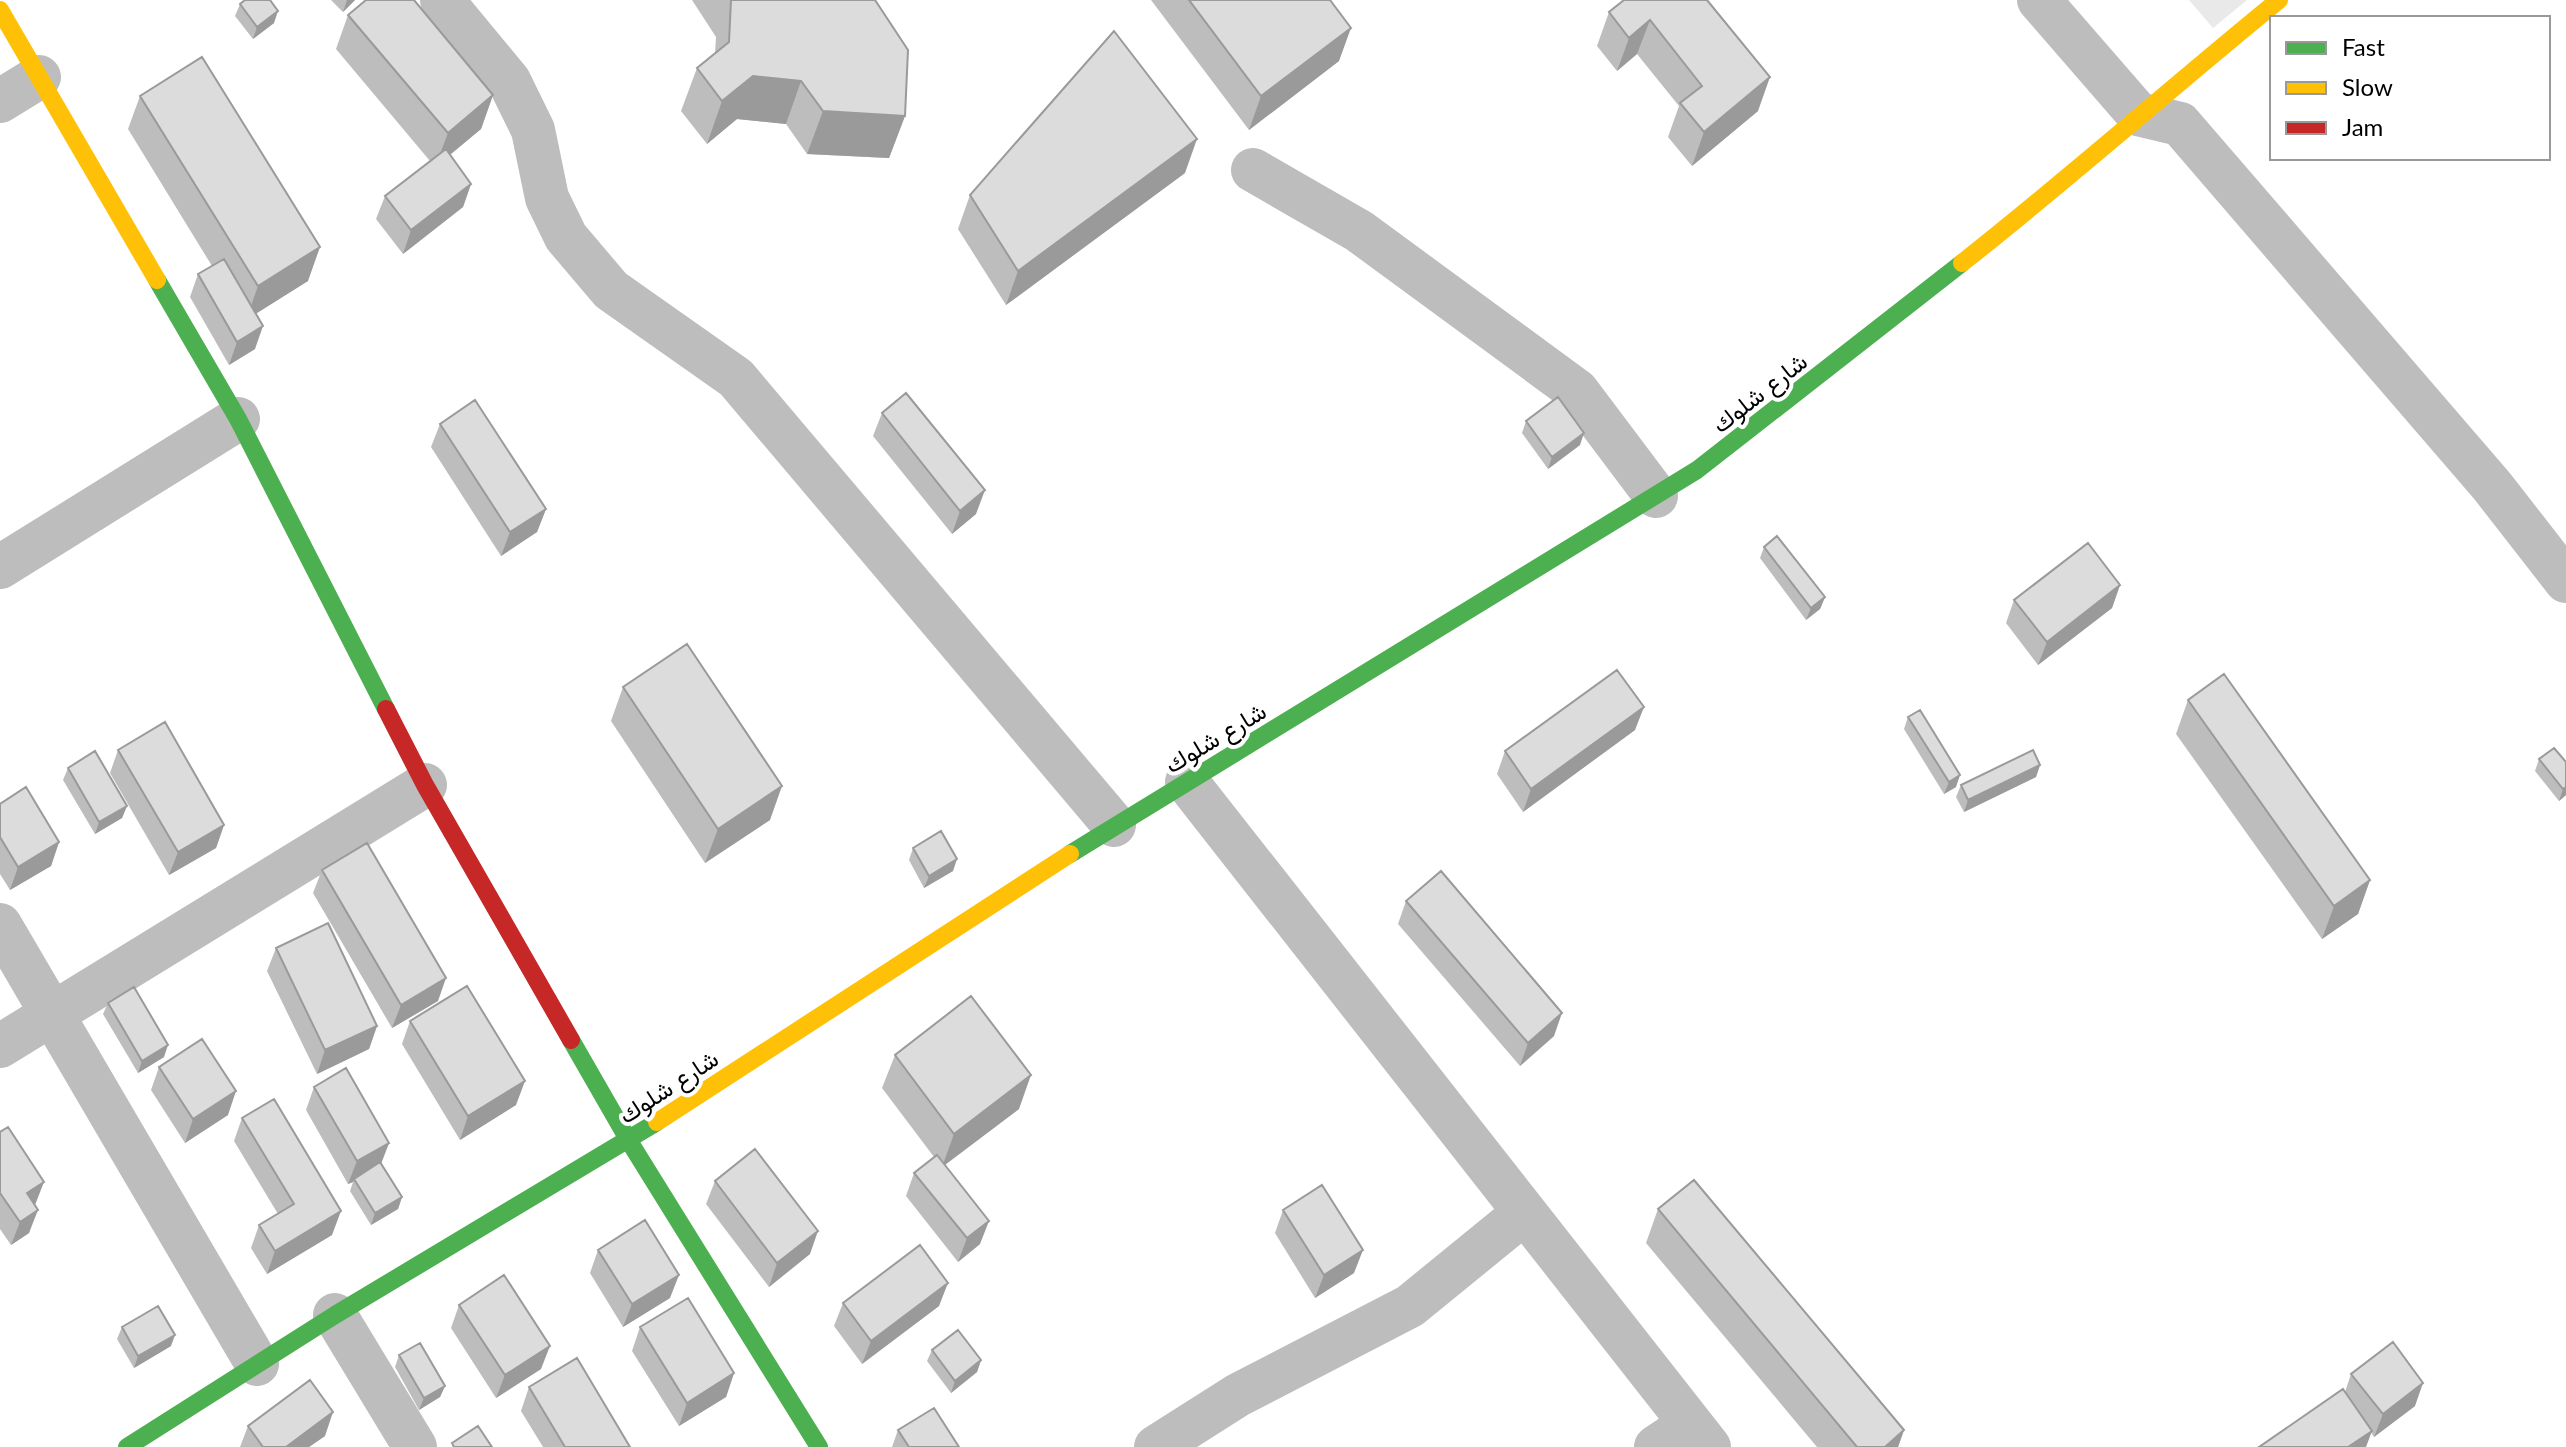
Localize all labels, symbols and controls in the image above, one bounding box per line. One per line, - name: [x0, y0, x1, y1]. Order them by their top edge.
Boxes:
- legend: [2270, 16, 2550, 160]
- text: Fast: [2342, 32, 2385, 61]
- text: Slow: [2342, 72, 2393, 101]
- text: Jam: [2342, 112, 2383, 141]
- street label: شارع شلوك: [1706, 346, 1814, 441]
- street label: شارع شلوك: [1159, 696, 1272, 781]
- street label: شارع شلوك: [613, 1043, 725, 1131]

